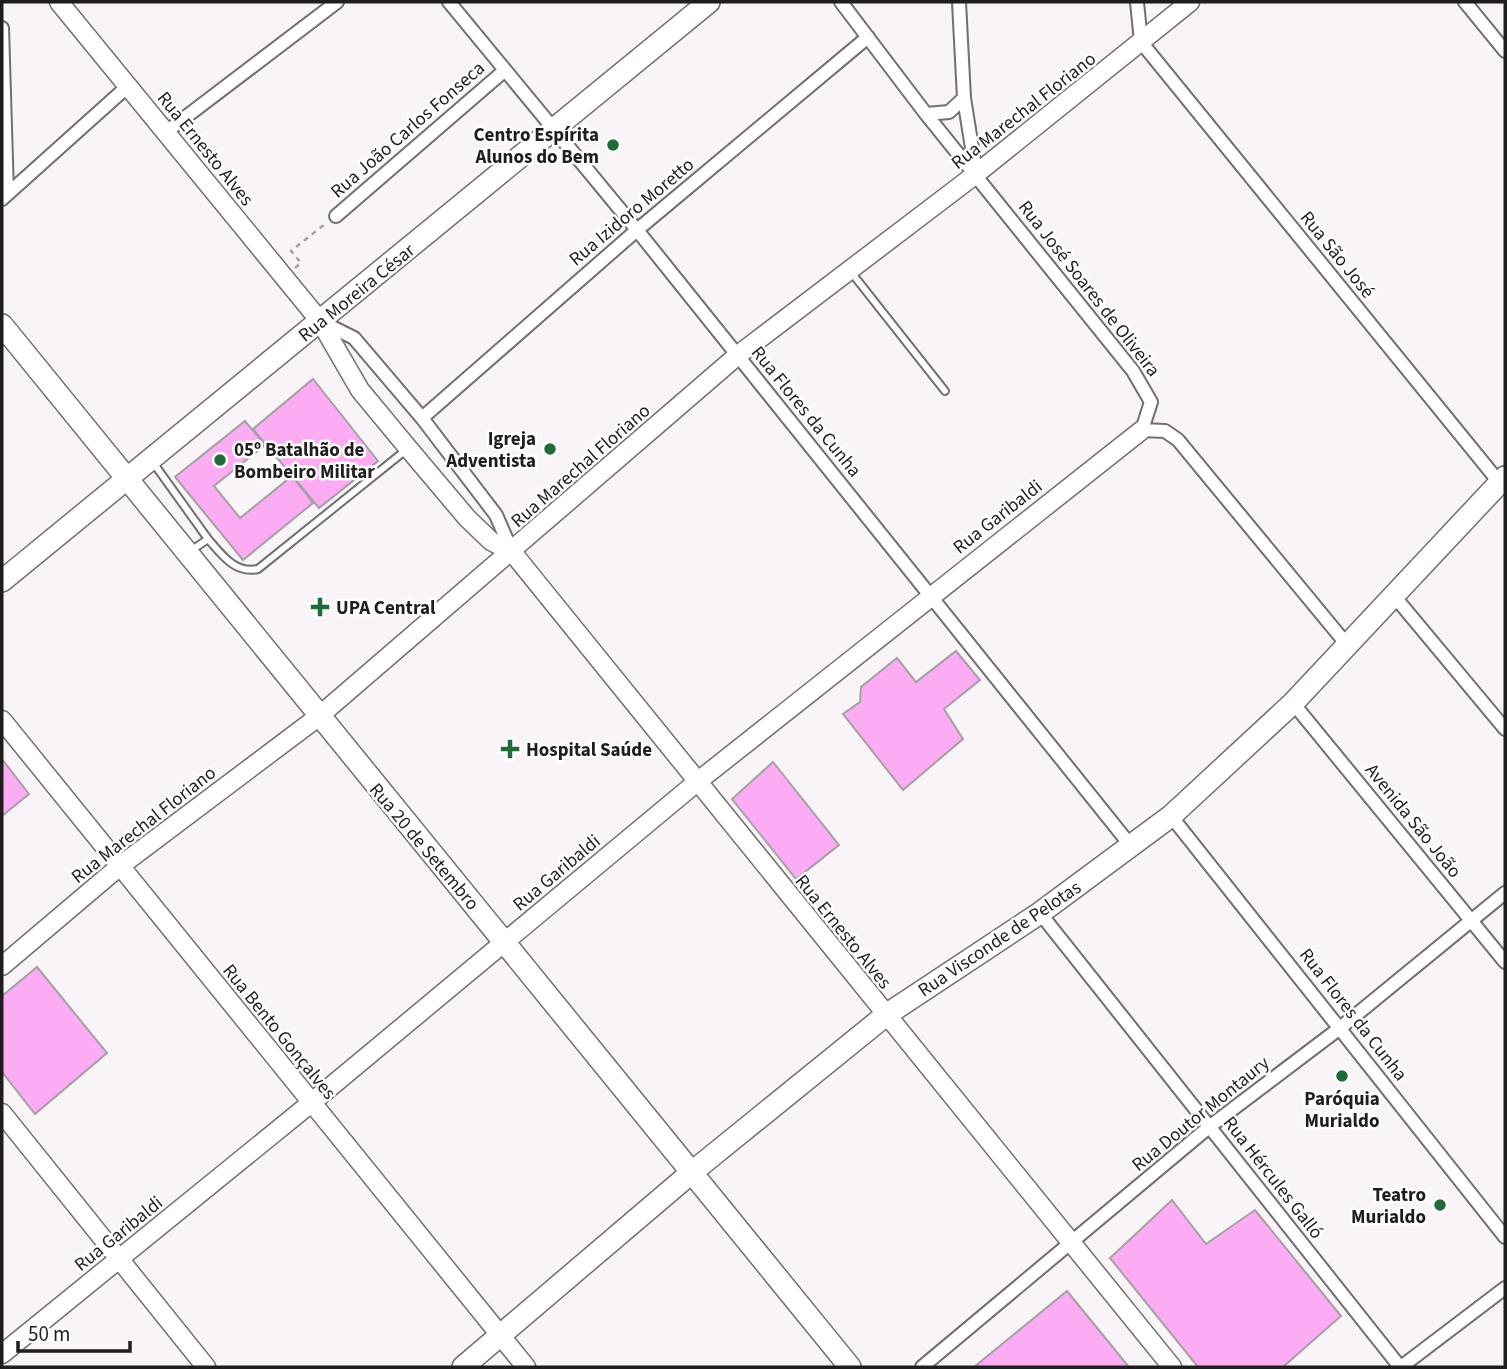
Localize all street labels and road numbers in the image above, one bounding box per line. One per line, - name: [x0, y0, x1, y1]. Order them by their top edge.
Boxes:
- street label: Rua Marechal Floriano: [946, 46, 1102, 176]
- street label: Rua João Carlos Fonseca: [325, 55, 491, 205]
- street label: Rua Ernesto Alves: [150, 86, 259, 212]
- street label: Rua Izidoro Moretto: [564, 152, 700, 273]
- street label: Rua José Soares de Oliveira: [1011, 195, 1166, 383]
- street label: Rua São José: [1293, 206, 1380, 304]
- street label: Rua Moreira César: [293, 237, 421, 349]
- street label: Rua Flores da Cunha: [744, 341, 867, 483]
- street label: Rua Marechal Floriano: [505, 398, 657, 534]
- street label: Rua Garibaldi: [947, 474, 1048, 561]
- street label: Avenida São João: [1358, 758, 1467, 884]
- street label: Rua Marechal Floriano: [66, 760, 222, 890]
- street label: Rua 20 de Setembro: [362, 777, 485, 917]
- street label: Rua Garibaldi: [507, 828, 607, 918]
- street label: Rua Ernesto Alves: [788, 869, 897, 995]
- street label: Rua Visconde de Pelotas: [913, 874, 1087, 1004]
- street label: Rua Flores da Cunha: [1292, 943, 1413, 1087]
- street label: Rua Bento Gonçalves: [216, 958, 342, 1105]
- street label: Rua Doutor Montaury: [1126, 1050, 1276, 1178]
- street label: Rua Hércules Galló: [1216, 1111, 1329, 1245]
- street label: Rua Garibaldi: [69, 1190, 169, 1278]

